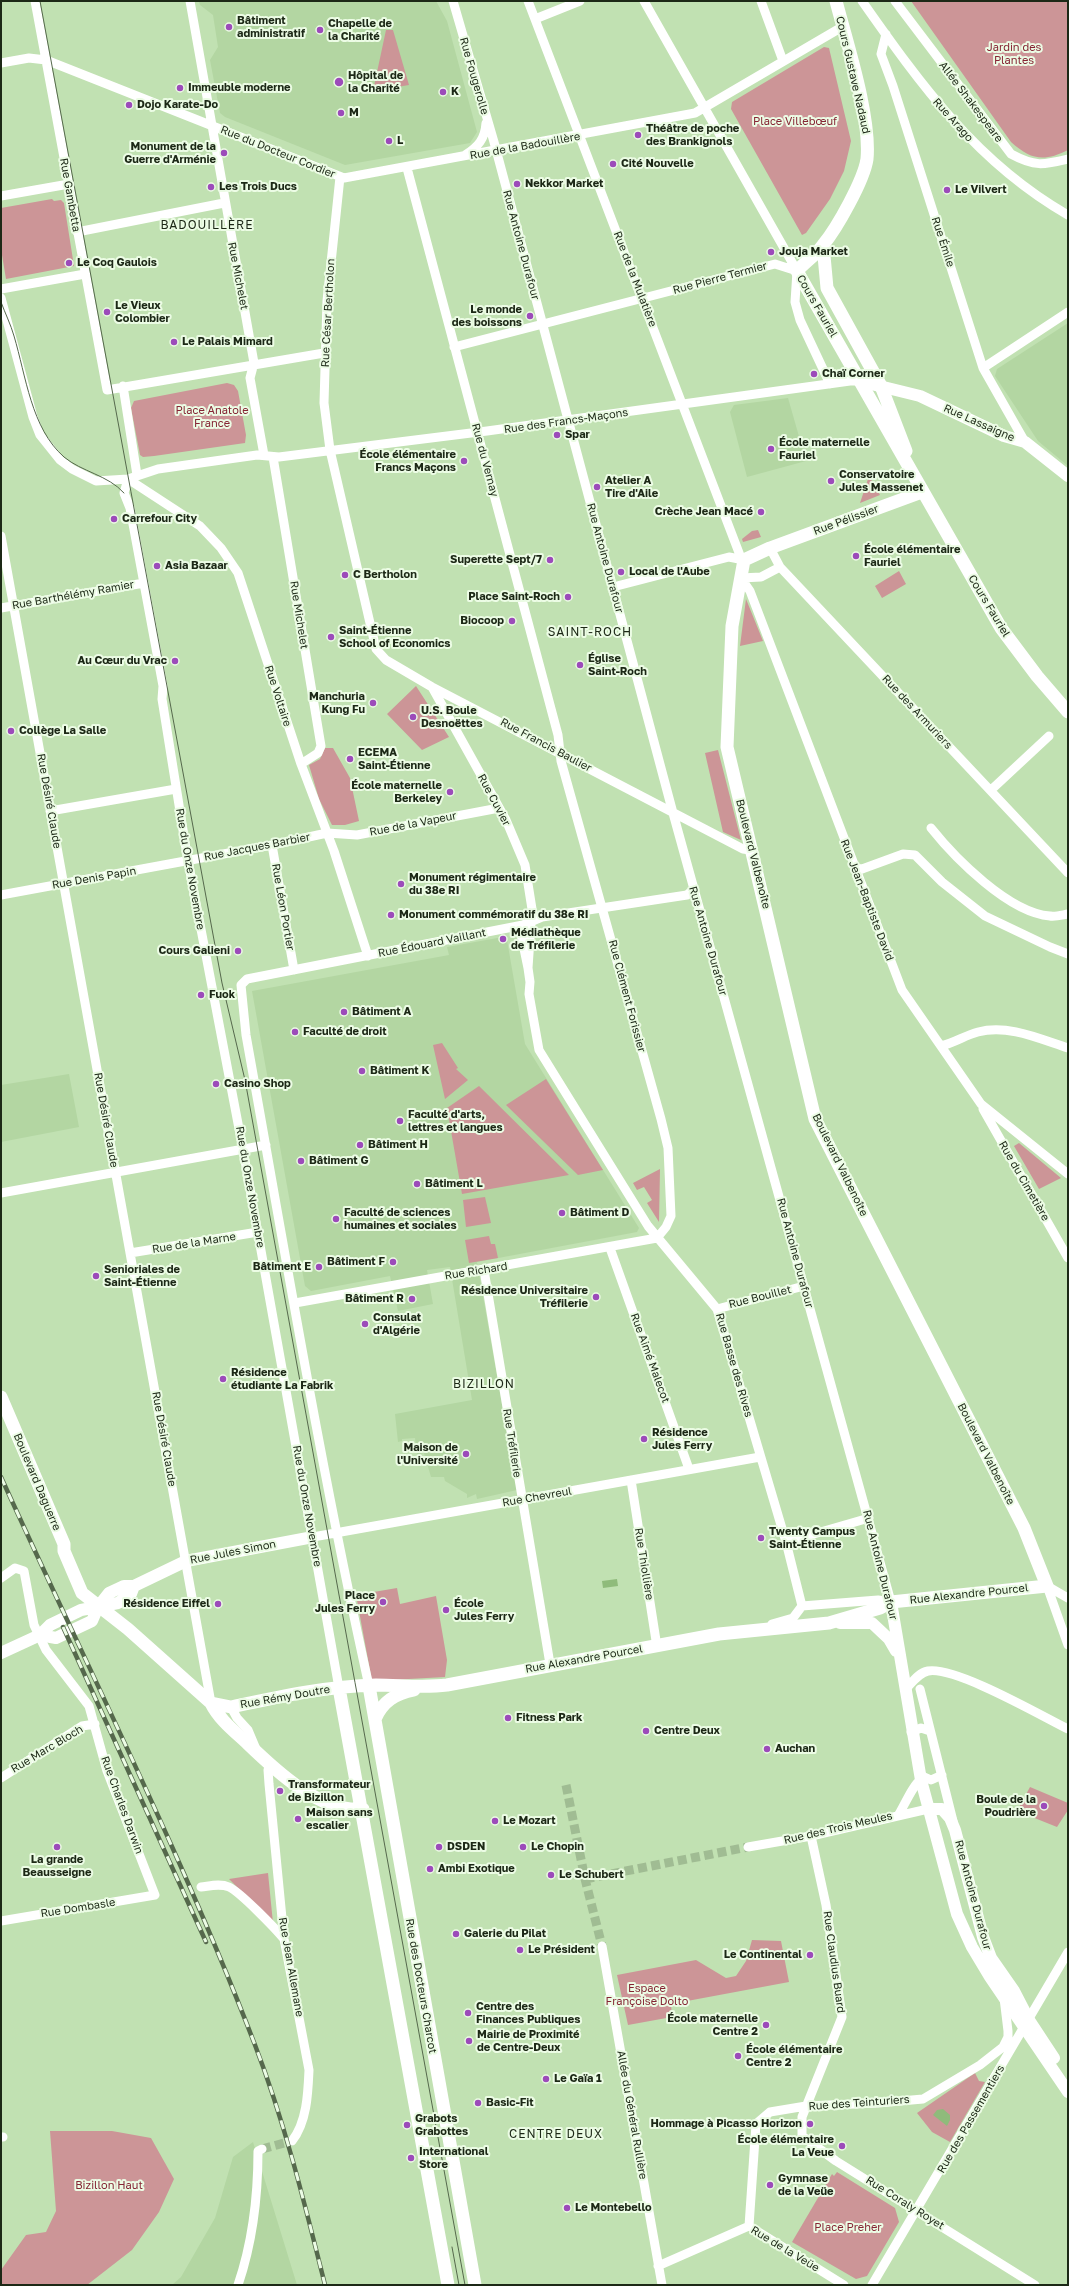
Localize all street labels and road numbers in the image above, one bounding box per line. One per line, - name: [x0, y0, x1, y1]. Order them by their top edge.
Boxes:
- street label: Cours Gustave Nadaud: [833, 15, 873, 135]
- street label: Rue Fougerolle: [457, 36, 491, 116]
- street label: Allée Shakespeare: [936, 59, 1006, 145]
- street label: Rue Arago: [930, 95, 976, 145]
- street label: Rue du Docteur Cordier: [219, 123, 337, 181]
- street label: Rue de la Badouillère: [469, 130, 581, 162]
- street label: Rue Gambetta: [57, 157, 83, 233]
- street label: Rue Antoine Durafour: [500, 189, 542, 301]
- street label: Rue Émile: [929, 215, 957, 269]
- street label: Rue de la Mulatière: [611, 229, 659, 329]
- street label: Rue Michelet: [225, 241, 251, 311]
- street label: Rue César Bertholon: [319, 258, 337, 368]
- street label: Rue Pierre Termier: [671, 259, 769, 297]
- street label: Cours Fauriel: [794, 272, 840, 340]
- street label: Rue Lassaigne: [941, 401, 1017, 445]
- street label: Rue des Francs-Maçons: [503, 406, 629, 436]
- street label: Rue du Vernay: [469, 422, 501, 498]
- street label: Rue Antoine Durafour: [584, 502, 626, 614]
- street label: Rue Pélissier: [812, 502, 880, 538]
- street label: Cours Fauriel: [965, 573, 1013, 639]
- street label: Rue Barthélémy Ramier: [11, 578, 135, 612]
- street label: Rue Michelet: [287, 580, 311, 650]
- street label: Rue Voltaire: [262, 664, 294, 728]
- street label: Rue des Armuriers: [879, 672, 955, 752]
- street label: Rue Francis Baulier: [498, 715, 594, 775]
- street label: Rue Désiré Claude: [34, 752, 64, 850]
- street label: Rue Cuvier: [475, 772, 513, 828]
- street label: Boulevard Valbenoîte: [733, 798, 773, 910]
- street label: Rue du Onze Novembre: [173, 807, 207, 931]
- street label: Rue de la Vapeur: [368, 809, 458, 839]
- street label: Rue Jacques Barbier: [203, 830, 311, 864]
- street label: Rue Jean-Baptiste David: [838, 837, 896, 963]
- street label: Rue Léon Portier: [269, 863, 297, 951]
- street label: Rue Denis Papin: [51, 864, 137, 892]
- street label: Rue Antoine Durafour: [686, 885, 730, 997]
- street label: Rue Édouard Vaillant: [377, 926, 487, 960]
- street label: Rue Clément Forissier: [606, 938, 648, 1054]
- street label: Rue Désiré Claude: [91, 1071, 121, 1169]
- street label: Boulevard Valbenoîte: [809, 1111, 871, 1219]
- street label: Rue du Onze Novembre: [233, 1125, 267, 1249]
- street label: Rue du Cimetière: [996, 1139, 1052, 1223]
- street label: Rue Antoine Durafour: [774, 1197, 816, 1309]
- street label: Rue de la Marne: [151, 1230, 237, 1256]
- street label: Rue Richard: [444, 1260, 508, 1282]
- street label: Rue Bouillet: [727, 1283, 793, 1311]
- street label: Rue Aimé Malecot: [628, 1311, 672, 1405]
- street label: Rue Basse des Rives: [713, 1311, 755, 1419]
- street label: Rue Désiré Claude: [149, 1390, 179, 1488]
- street label: Boulevard Valbenoîte: [955, 1401, 1017, 1507]
- street label: Rue Tréfilerie: [500, 1408, 524, 1478]
- street label: Boulevard Daguerre: [11, 1431, 63, 1533]
- street label: Rue du Onze Novembre: [290, 1444, 324, 1568]
- street label: Rue Chevreul: [501, 1484, 573, 1510]
- street label: Rue Antoine Durafour: [860, 1509, 900, 1621]
- street label: Rue Thiollière: [632, 1527, 656, 1601]
- street label: Rue Jules Simon: [189, 1537, 277, 1567]
- street label: Rue Alexandre Pourcel: [909, 1581, 1029, 1607]
- street label: Rue Alexandre Pourcel: [524, 1642, 644, 1676]
- street label: Rue Rémy Doutre: [239, 1683, 331, 1711]
- street label: Rue Marc Bloch: [9, 1722, 85, 1776]
- street label: Rue Charles Darwin: [98, 1754, 146, 1856]
- street label: Rue des Trois Meules: [782, 1809, 894, 1847]
- street label: Rue Antoine Durafour: [952, 1839, 994, 1951]
- street label: Rue Dombasle: [40, 1896, 116, 1920]
- street label: Rue Claudius Buard: [820, 1910, 848, 2014]
- street label: Rue Jean Allemane: [276, 1916, 306, 2018]
- street label: Rue des Docteurs Charcot: [403, 1917, 439, 2055]
- street label: Allée du Général Rullière: [614, 2050, 650, 2180]
- street label: Rue des Passementiers: [935, 2063, 1007, 2175]
- street label: Rue des Teinturiers: [808, 2093, 910, 2113]
- street label: Rue Coraly Royet: [863, 2174, 947, 2232]
- street label: Rue de la Veüe: [748, 2223, 822, 2275]

